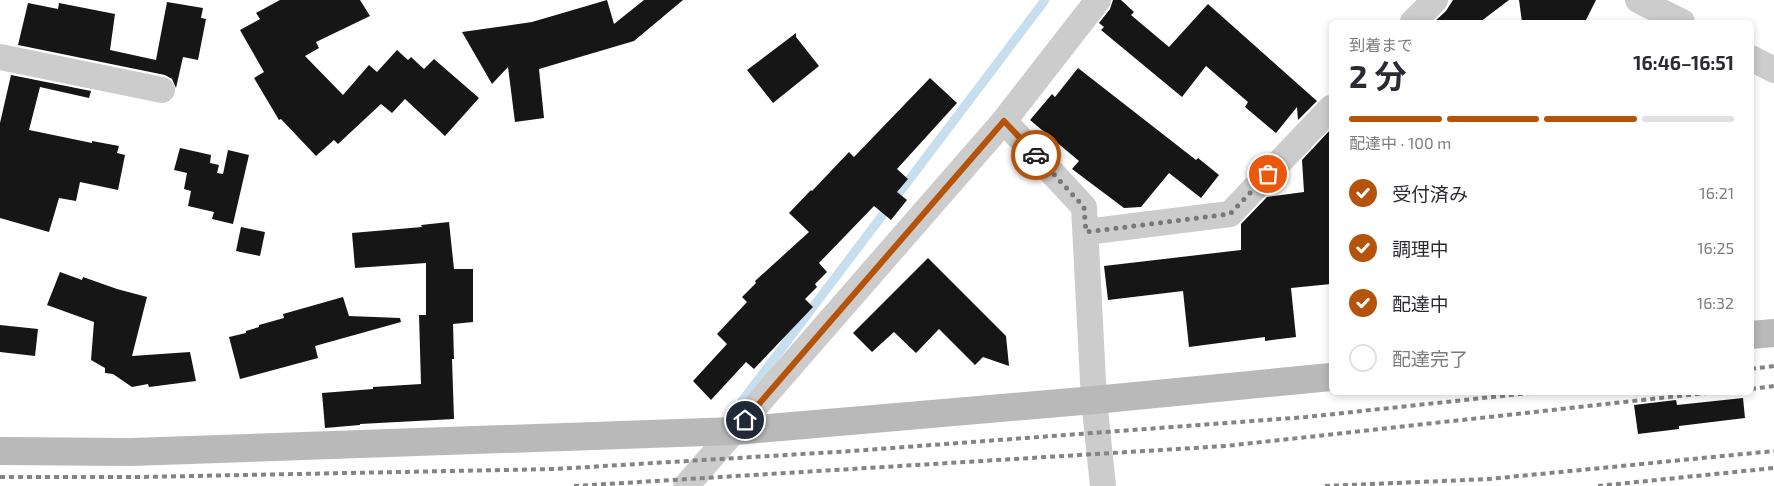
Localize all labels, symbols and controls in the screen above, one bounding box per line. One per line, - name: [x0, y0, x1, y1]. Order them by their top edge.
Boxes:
- text: 到着まで: [1349, 35, 1413, 54]
- text: 16:46–16:51: [1633, 51, 1734, 74]
- text: 2 分: [1349, 56, 1407, 94]
- courier: [1011, 130, 1061, 180]
- text: 配達中 · 100 m: [1349, 133, 1451, 152]
- icon: car: [1022, 141, 1050, 169]
- pin: [1247, 153, 1289, 195]
- icon: bag: [1254, 160, 1282, 188]
- icon: check: [1349, 179, 1377, 207]
- text: 受付済み: [1392, 182, 1468, 205]
- text: 16:21: [1699, 183, 1734, 202]
- icon: check: [1349, 234, 1377, 262]
- text: 調理中: [1392, 237, 1449, 260]
- text: 16:25: [1697, 238, 1734, 257]
- icon: check: [1349, 289, 1377, 317]
- text: 配達中: [1392, 292, 1449, 315]
- text: 16:32: [1697, 293, 1734, 312]
- text: 配達完了: [1392, 347, 1468, 370]
- pin: [724, 399, 766, 441]
- icon: home: [731, 406, 759, 434]

